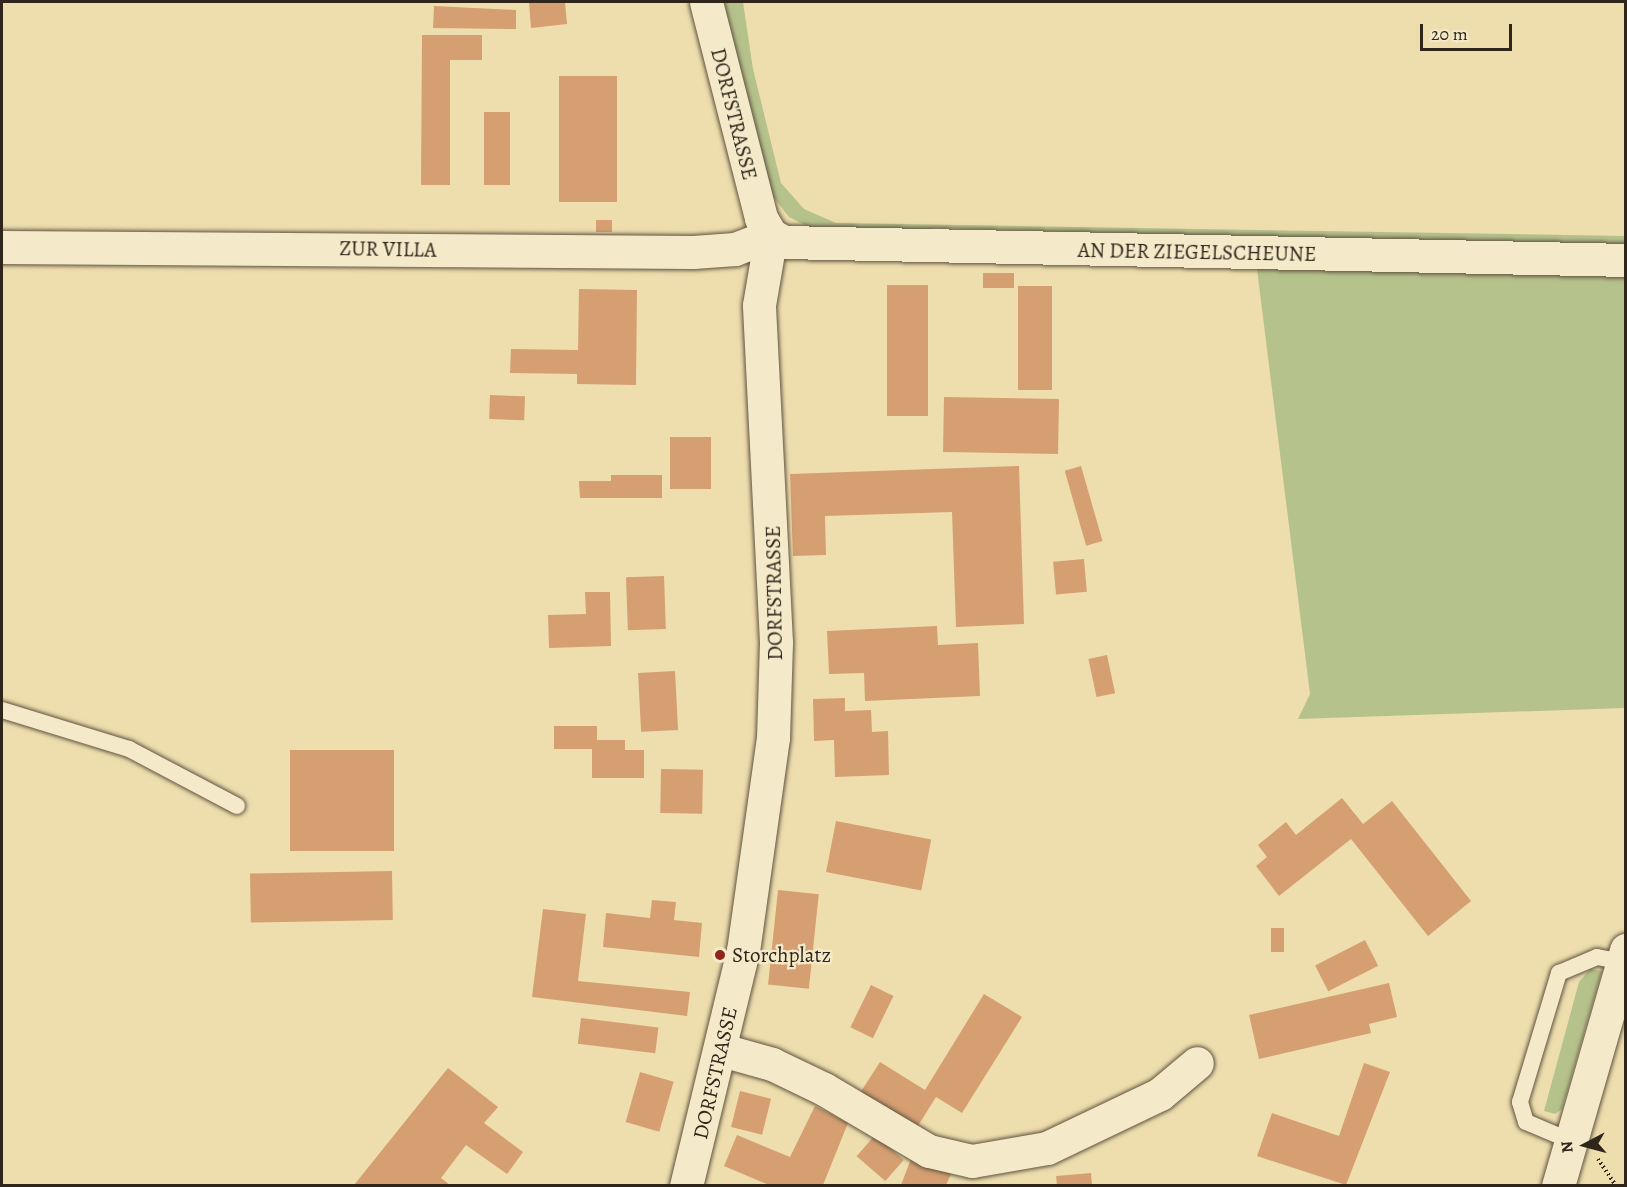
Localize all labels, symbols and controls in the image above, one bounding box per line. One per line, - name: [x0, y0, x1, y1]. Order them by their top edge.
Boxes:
- scale bar: [1423, 12, 1514, 50]
- text: 20 m: [1431, 22, 1468, 46]
- street label: DORFSTRASSE: [705, 45, 763, 183]
- street label: ZUR VILLA: [339, 236, 437, 262]
- street label: AN DER ZIEGELSCHEUNE: [1078, 237, 1316, 267]
- street label: DORFSTRASSE: [760, 525, 788, 661]
- place label: Storchplatz: [732, 942, 831, 968]
- marker: Storchplatz: [713, 948, 727, 962]
- street label: DORFSTRASSE: [688, 1004, 742, 1142]
- north arrow: [1555, 1115, 1615, 1175]
- text: N: [1556, 1140, 1579, 1154]

